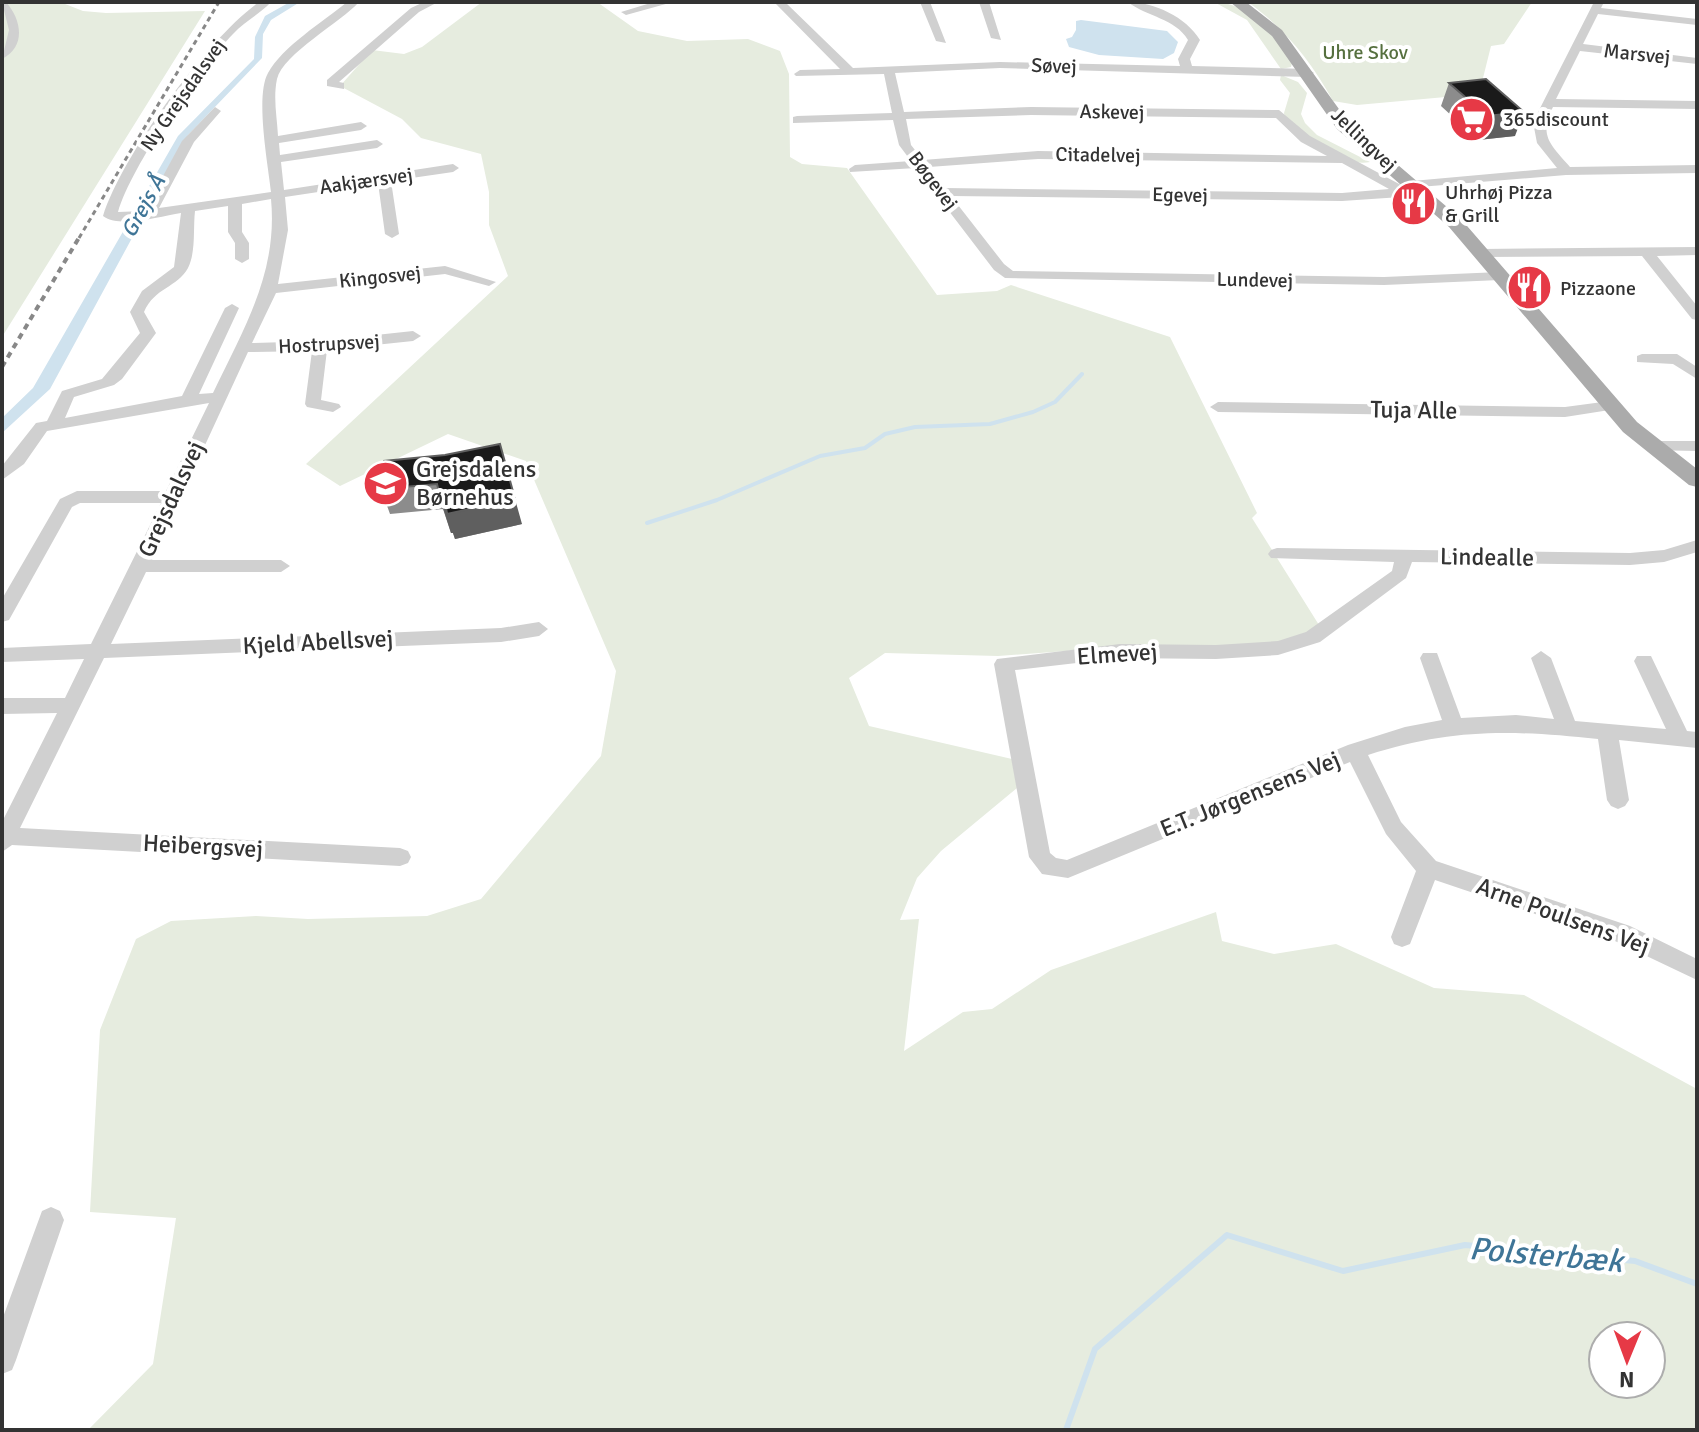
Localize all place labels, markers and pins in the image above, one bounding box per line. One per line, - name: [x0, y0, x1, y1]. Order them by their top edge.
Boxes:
- supermarket icon: 365discount: [1448, 95, 1496, 143]
- place label: 365discount: [1503, 107, 1609, 132]
- restaurant icon: Uhrhøj Pizza & Grill: [1390, 180, 1438, 228]
- place label: Uhrhøj Pizza & Grill: [1445, 180, 1553, 228]
- restaurant icon: Pizzaone: [1505, 264, 1553, 312]
- place label: Pizzaone: [1560, 276, 1636, 301]
- place label: Grejsdalens Børnehus: [416, 454, 536, 512]
- school or university icon: Grejsdalens Børnehus: [361, 459, 409, 507]

